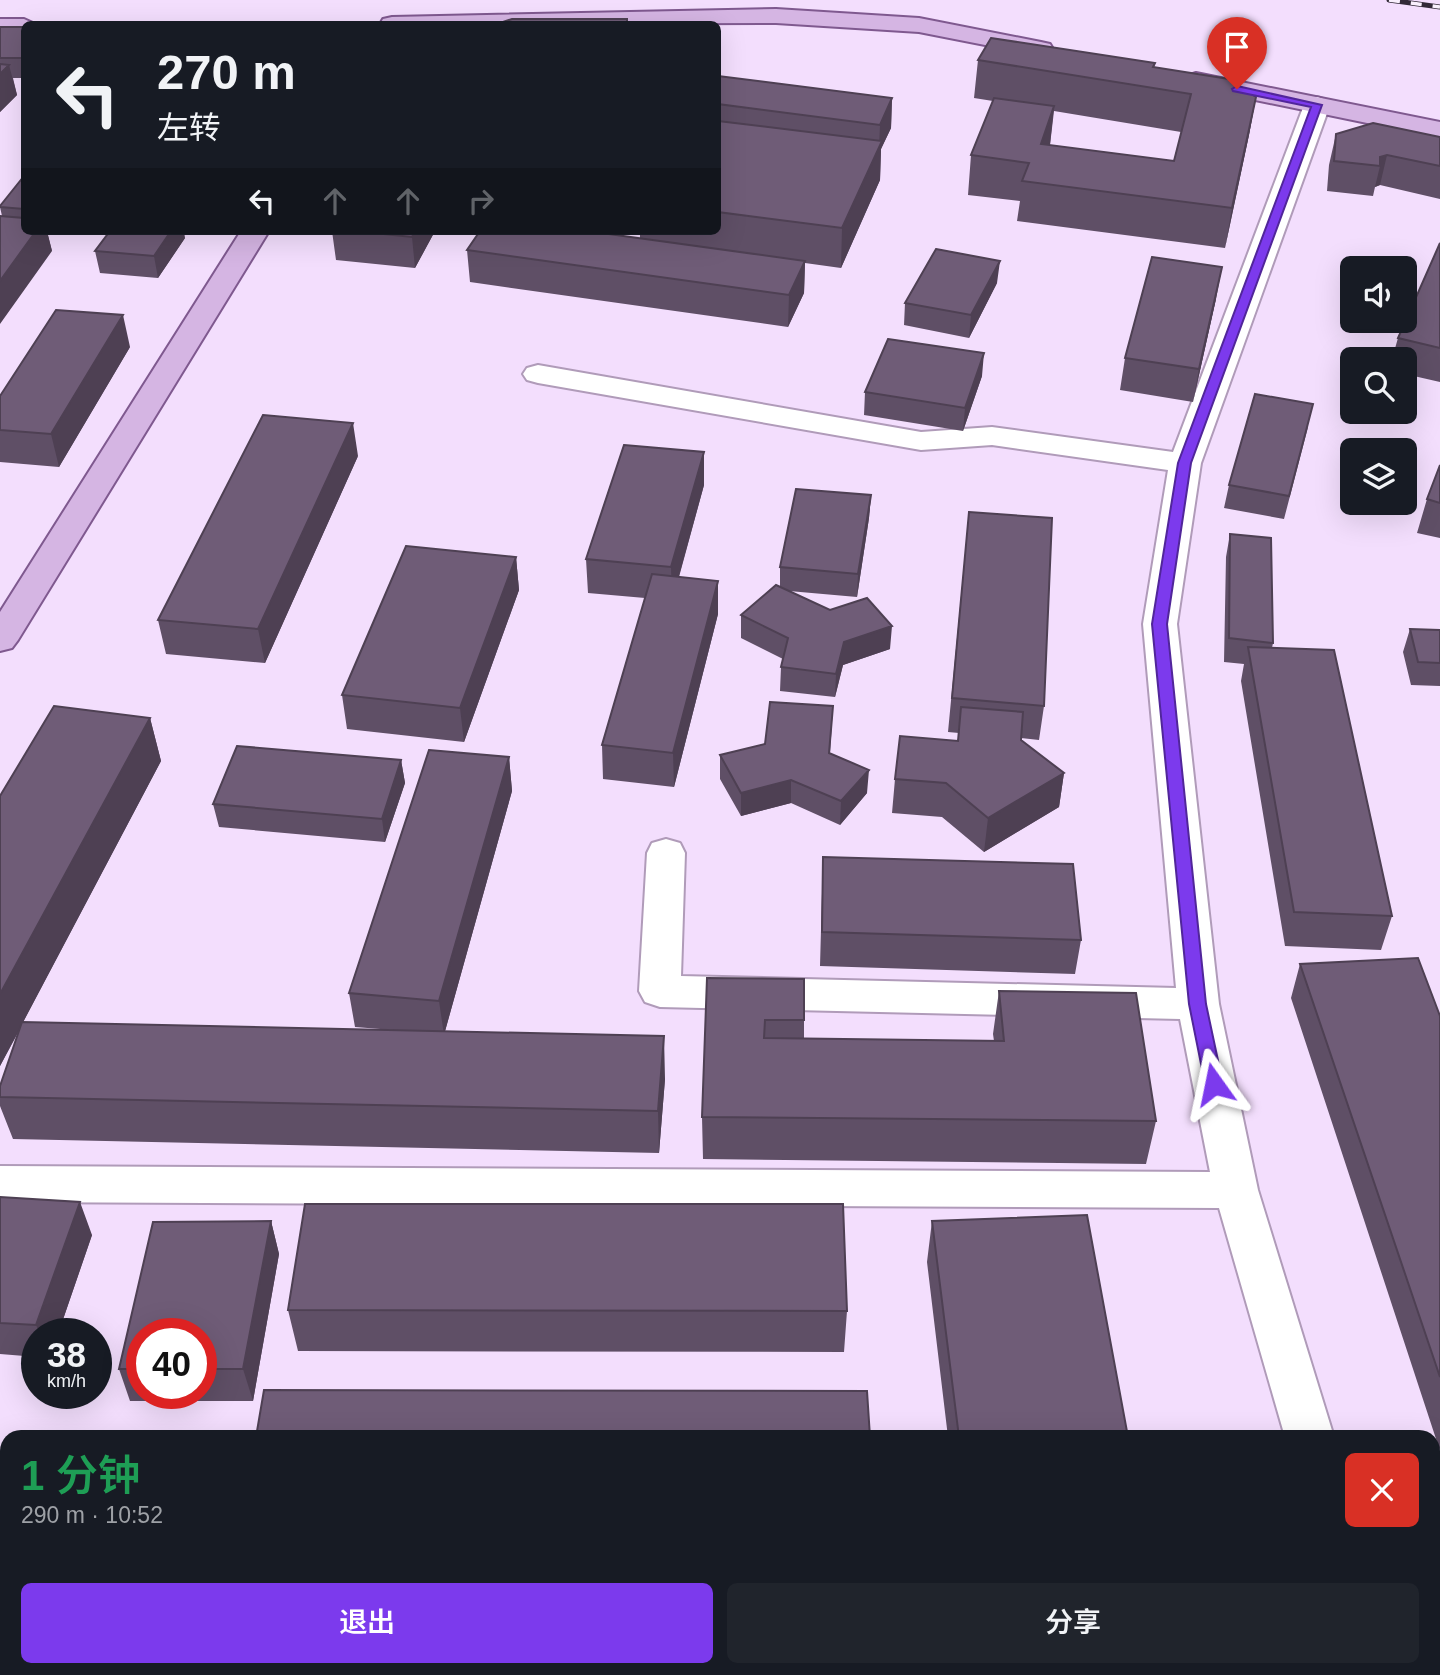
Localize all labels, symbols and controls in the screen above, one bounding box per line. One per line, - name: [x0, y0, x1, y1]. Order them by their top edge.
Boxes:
- pin: [1207, 17, 1267, 89]
- icon: arrive: [1218, 28, 1256, 66]
- text: 270 m: [157, 45, 296, 99]
- icon: left: [42, 49, 133, 140]
- text: 左转: [157, 110, 221, 146]
- icon: left: [243, 182, 281, 220]
- icon: ahead: [316, 182, 354, 220]
- icon: ahead: [389, 182, 427, 220]
- icon: right: [462, 182, 500, 220]
- map controls: [1340, 256, 1417, 515]
- button: sound: [1340, 256, 1417, 333]
- button: search: [1340, 347, 1417, 424]
- button: layers: [1340, 438, 1417, 515]
- position arrow: [1177, 1047, 1251, 1121]
- speed limit sign: 40: [126, 1318, 217, 1409]
- text: 38: [47, 1335, 86, 1374]
- text: km/h: [47, 1371, 86, 1391]
- text: 1 分钟: [21, 1452, 140, 1499]
- button: close: [1345, 1453, 1419, 1527]
- text: 290 m · 10:52: [21, 1502, 163, 1528]
- button: 退出: [21, 1583, 713, 1663]
- button: 分享: [727, 1583, 1419, 1663]

